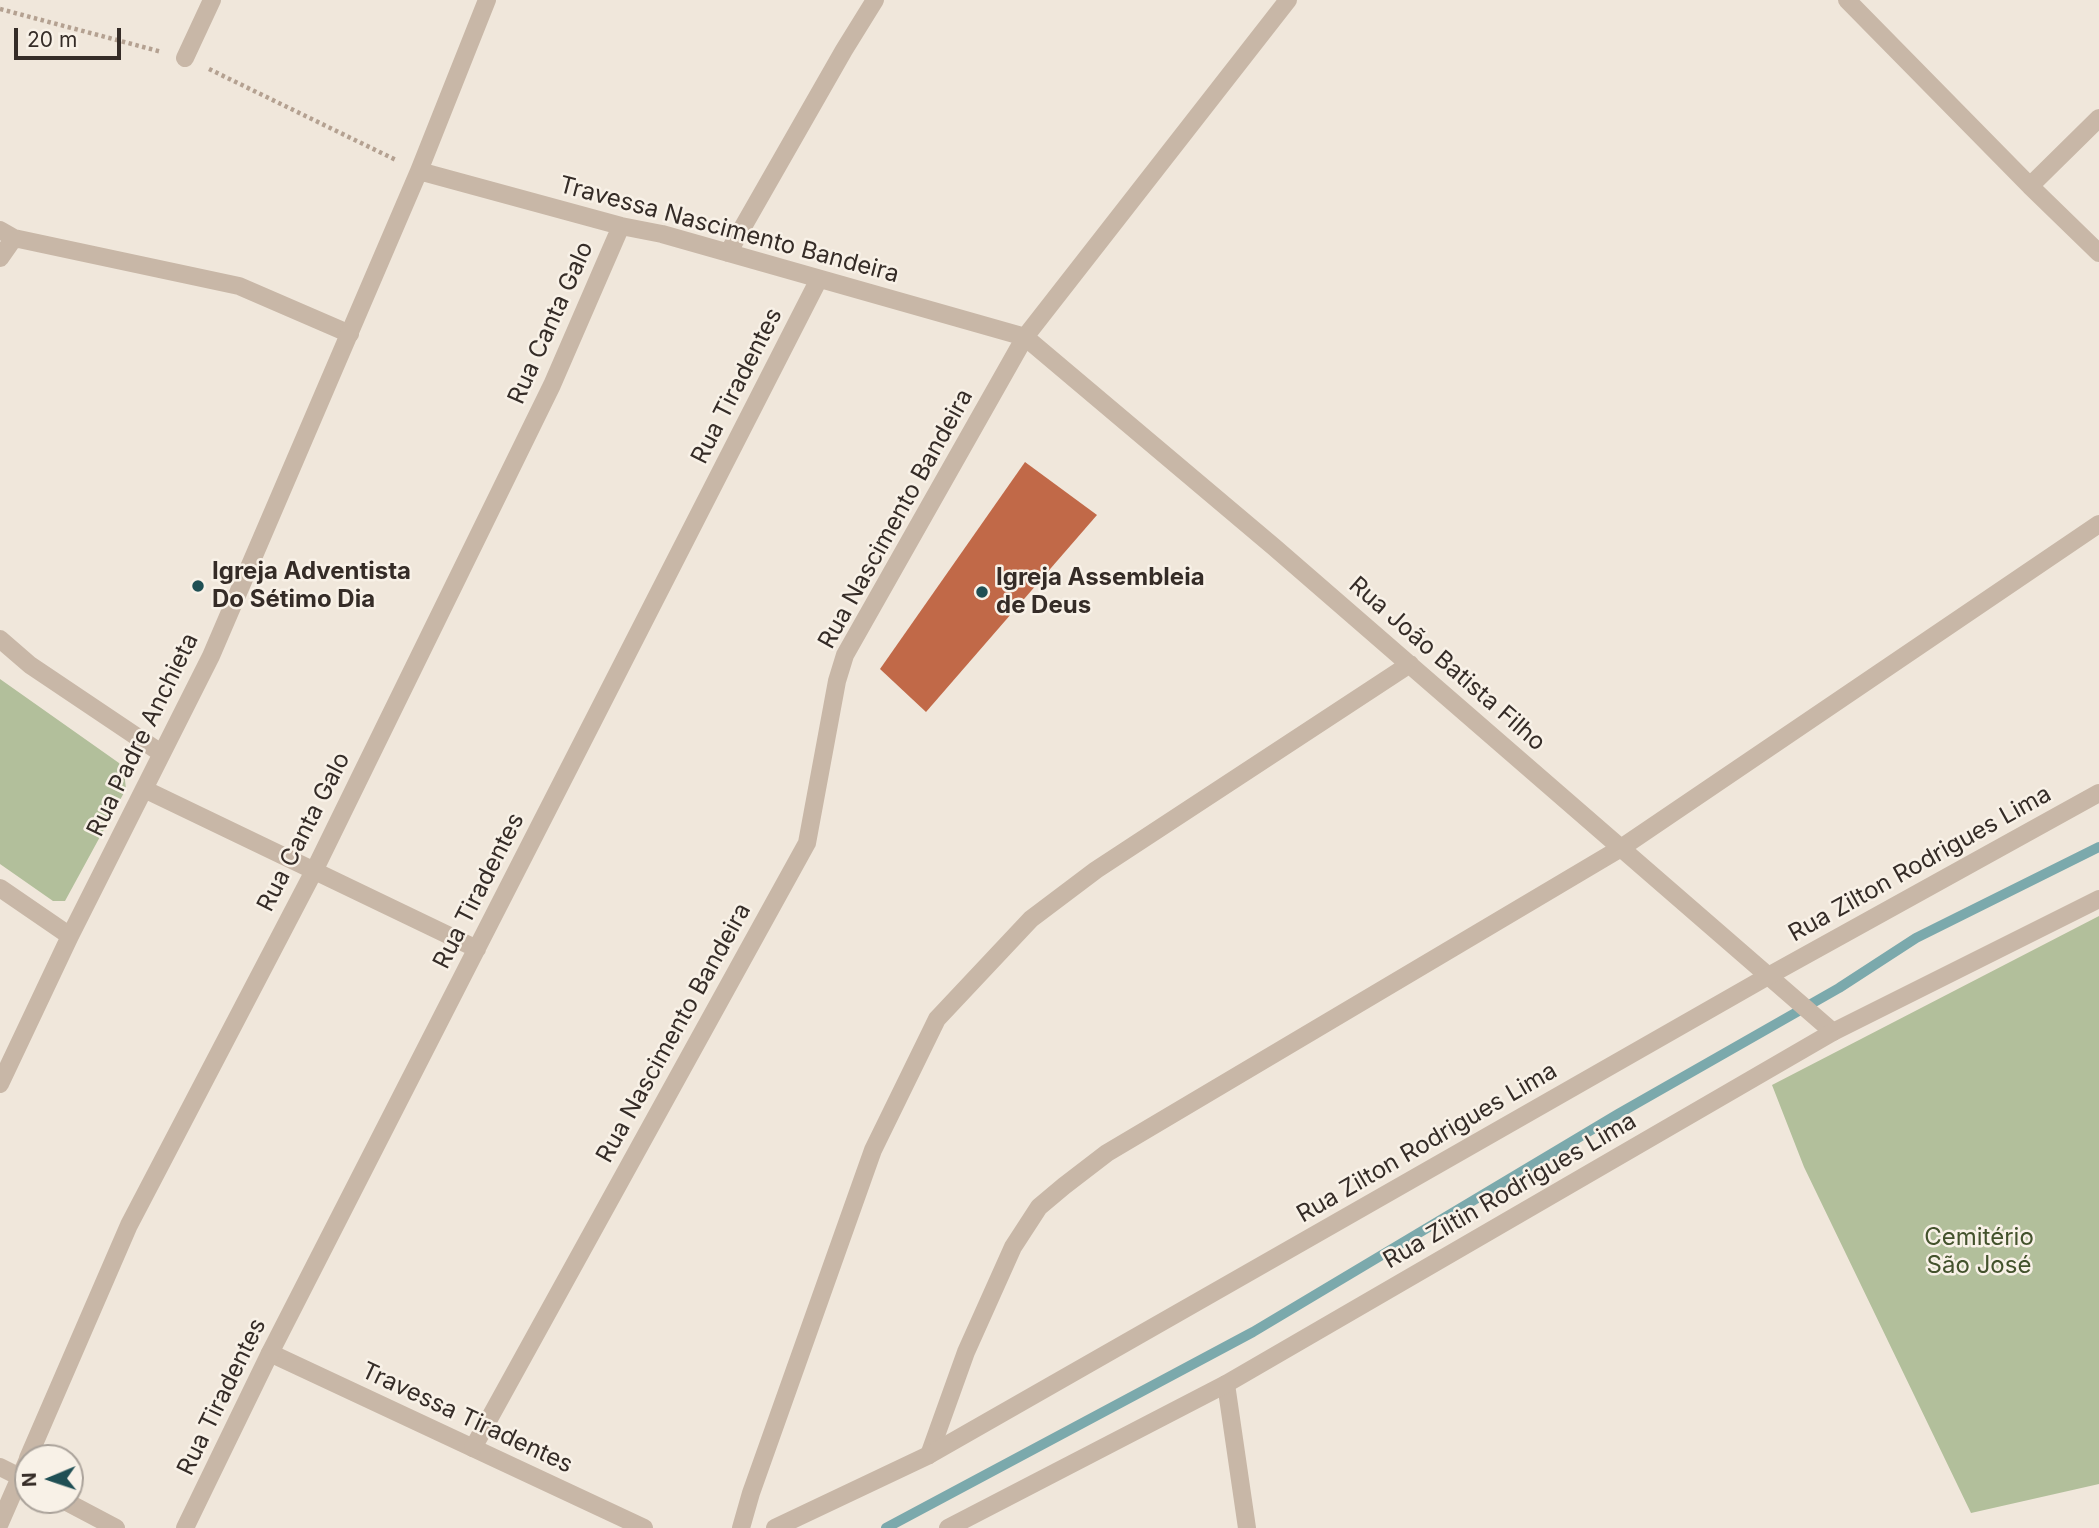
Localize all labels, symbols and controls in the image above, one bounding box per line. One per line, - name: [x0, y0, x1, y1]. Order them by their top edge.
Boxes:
- scale bar: [18, 14, 124, 58]
- text: 20 m: [27, 27, 77, 52]
- street label: Travessa Nascimento Bandeira: [556, 171, 902, 289]
- street label: Rua Canta Galo: [502, 237, 600, 409]
- street label: Rua Tiradentes: [685, 303, 789, 469]
- street label: Rua Nascimento Bandeira: [813, 384, 979, 654]
- place label: Igreja Adventista Do Sétimo Dia: [212, 558, 411, 614]
- place label: Igreja Assembleia de Deus: [996, 564, 1205, 620]
- street label: Rua João Batista Filho: [1343, 571, 1551, 757]
- marker: Igreja Adventista Do Sétimo Dia: [190, 578, 206, 594]
- marker: Igreja Assembleia de Deus: [974, 584, 990, 600]
- street label: Rua Padre Anchieta: [81, 629, 205, 841]
- street label: Rua Canta Galo: [251, 748, 357, 916]
- street label: Rua Zilton Rodrigues Lima: [1784, 780, 2056, 948]
- street label: Rua Tiradentes: [427, 808, 531, 974]
- street label: Rua Nascimento Bandeira: [591, 898, 757, 1168]
- street label: Rua Zilton Rodrigues Lima: [1292, 1057, 1562, 1229]
- street label: Rua Ziltin Rodrigues Lima: [1378, 1107, 1642, 1275]
- park label: Cemitério São José: [1924, 1224, 2034, 1280]
- street label: Rua Tiradentes: [172, 1314, 272, 1480]
- street label: Travessa Tiradentes: [357, 1356, 577, 1480]
- north arrow: [14, 1444, 84, 1514]
- text: N: [18, 1472, 41, 1487]

